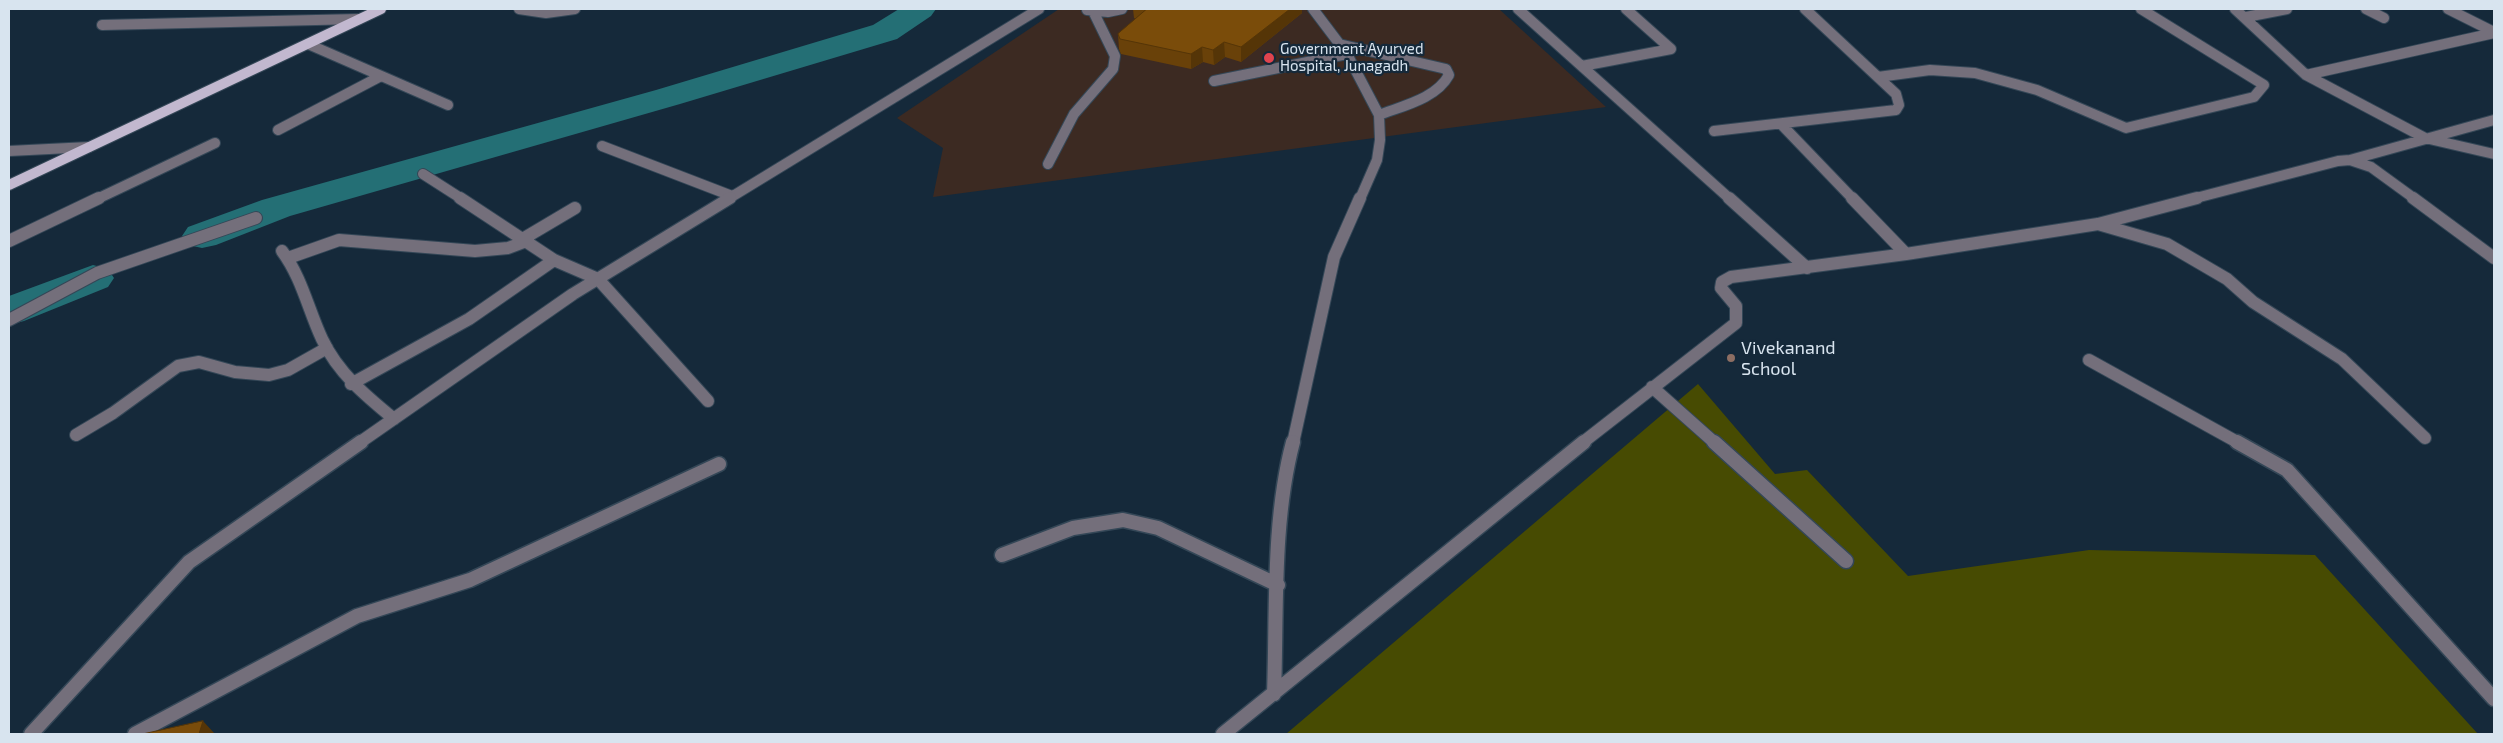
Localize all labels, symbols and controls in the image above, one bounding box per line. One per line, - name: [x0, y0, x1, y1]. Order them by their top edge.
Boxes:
- place label: Government Ayurved Hospital, Junagadh: [1280, 40, 1424, 75]
- marker: Government Ayurved Hospital, Junagadh: [1262, 51, 1276, 65]
- place label: Vivekanand School: [1741, 337, 1836, 379]
- marker: Vivekanand School: [1725, 352, 1737, 364]

